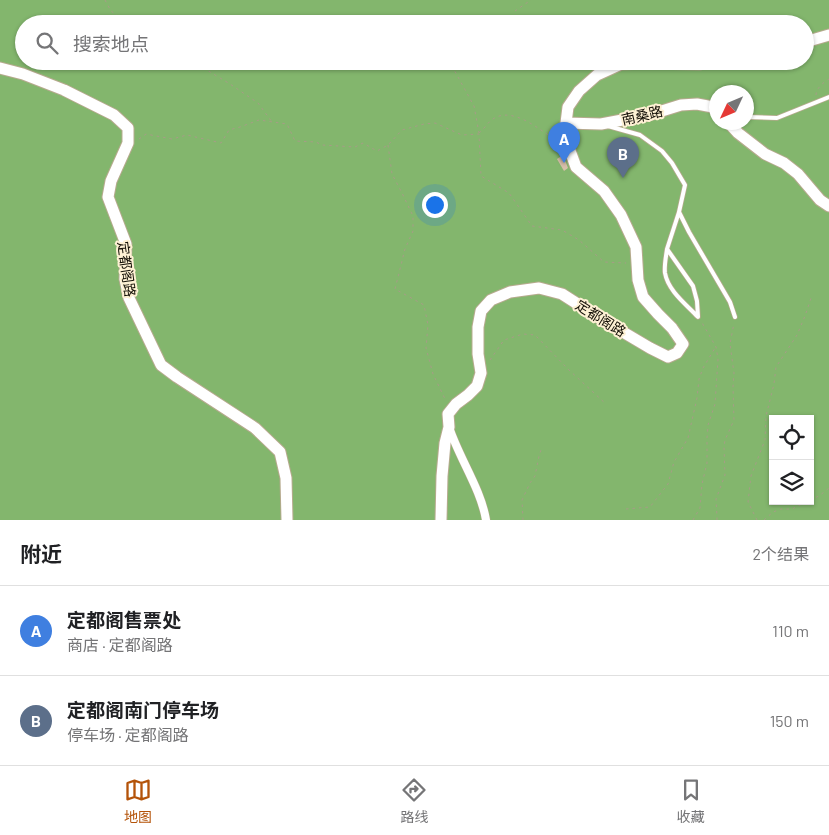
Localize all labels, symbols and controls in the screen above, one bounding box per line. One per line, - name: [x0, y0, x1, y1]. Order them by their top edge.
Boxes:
- search box: [15, 15, 814, 70]
- icon: search: [33, 29, 61, 57]
- text: 搜索地点: [73, 32, 149, 55]
- north arrow: [709, 85, 754, 130]
- street label: 南桑路: [620, 102, 664, 128]
- pin: A: [548, 122, 580, 163]
- pin: B: [607, 137, 639, 178]
- your location: [422, 192, 448, 218]
- street label: 定都阁路: [115, 240, 139, 298]
- street label: 定都阁路: [573, 296, 629, 340]
- map controls: [769, 415, 814, 505]
- button: locate: [769, 415, 814, 460]
- button: layers: [769, 460, 814, 505]
- text: 附近: [20, 541, 62, 566]
- text: 2个结果: [752, 544, 809, 563]
- text: 定都阁售票处: [67, 608, 181, 631]
- text: A: [31, 621, 41, 640]
- text: 110 m: [772, 621, 809, 640]
- text: 商店 · 定都阁路: [67, 635, 173, 654]
- text: 定都阁南门停车场: [67, 698, 219, 721]
- text: B: [31, 711, 41, 730]
- text: 150 m: [770, 711, 809, 730]
- text: 停车场 · 定都阁路: [67, 725, 189, 744]
- tab: 地图: [124, 776, 152, 826]
- tab: 路线: [400, 776, 428, 826]
- tab: 收藏: [677, 776, 705, 826]

